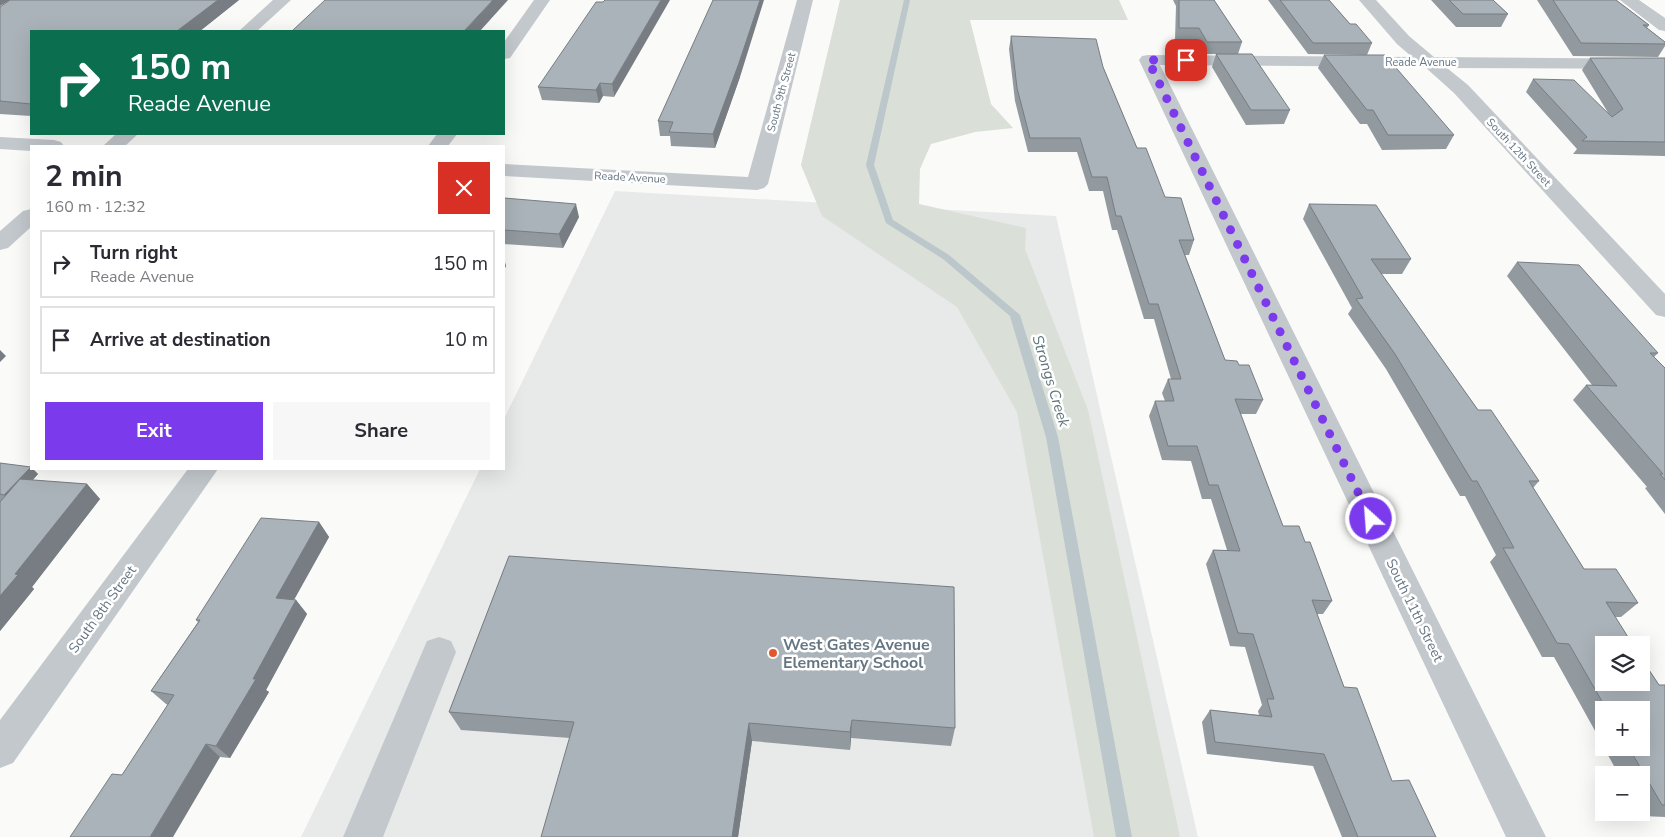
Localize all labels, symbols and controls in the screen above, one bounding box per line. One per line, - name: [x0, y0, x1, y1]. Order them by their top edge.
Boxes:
- pin: [1165, 39, 1207, 81]
- text: 150 m: [128, 44, 231, 91]
- icon: arrive: [1172, 46, 1200, 74]
- icon: right: [45, 50, 110, 115]
- street label: South 9th Street: [764, 51, 799, 133]
- street label: Reade Avenue: [1385, 55, 1457, 70]
- text: Reade Avenue: [128, 89, 271, 119]
- street label: South 12th Street: [1483, 115, 1554, 190]
- text: 2 min: [45, 156, 123, 197]
- button: close: [438, 162, 490, 214]
- street label: Reade Avenue: [594, 168, 666, 187]
- text: 160 m · 12:32: [45, 196, 146, 218]
- text: Turn right: [90, 240, 177, 266]
- icon: right: [47, 250, 75, 278]
- text: 150 m: [433, 251, 488, 277]
- text: Reade Avenue: [90, 266, 194, 288]
- icon: arrive: [47, 326, 75, 354]
- text: Arrive at destination: [90, 327, 271, 353]
- text: 10 m: [444, 327, 488, 353]
- water label: Strongs Creek: [1028, 333, 1075, 430]
- button: Exit: [45, 402, 263, 460]
- button: Share: [273, 402, 490, 460]
- position arrow: [1344, 492, 1396, 544]
- street label: South 11th Street: [1381, 556, 1448, 665]
- street label: South 8th Street: [64, 562, 141, 657]
- place label: West Gates Avenue Elementary School: [783, 634, 930, 674]
- map controls: [1595, 636, 1650, 821]
- button: layers: [1595, 636, 1650, 691]
- marker: West Gates Avenue Elementary School: [767, 647, 779, 659]
- button: +: [1595, 701, 1650, 756]
- button: −: [1595, 766, 1650, 821]

